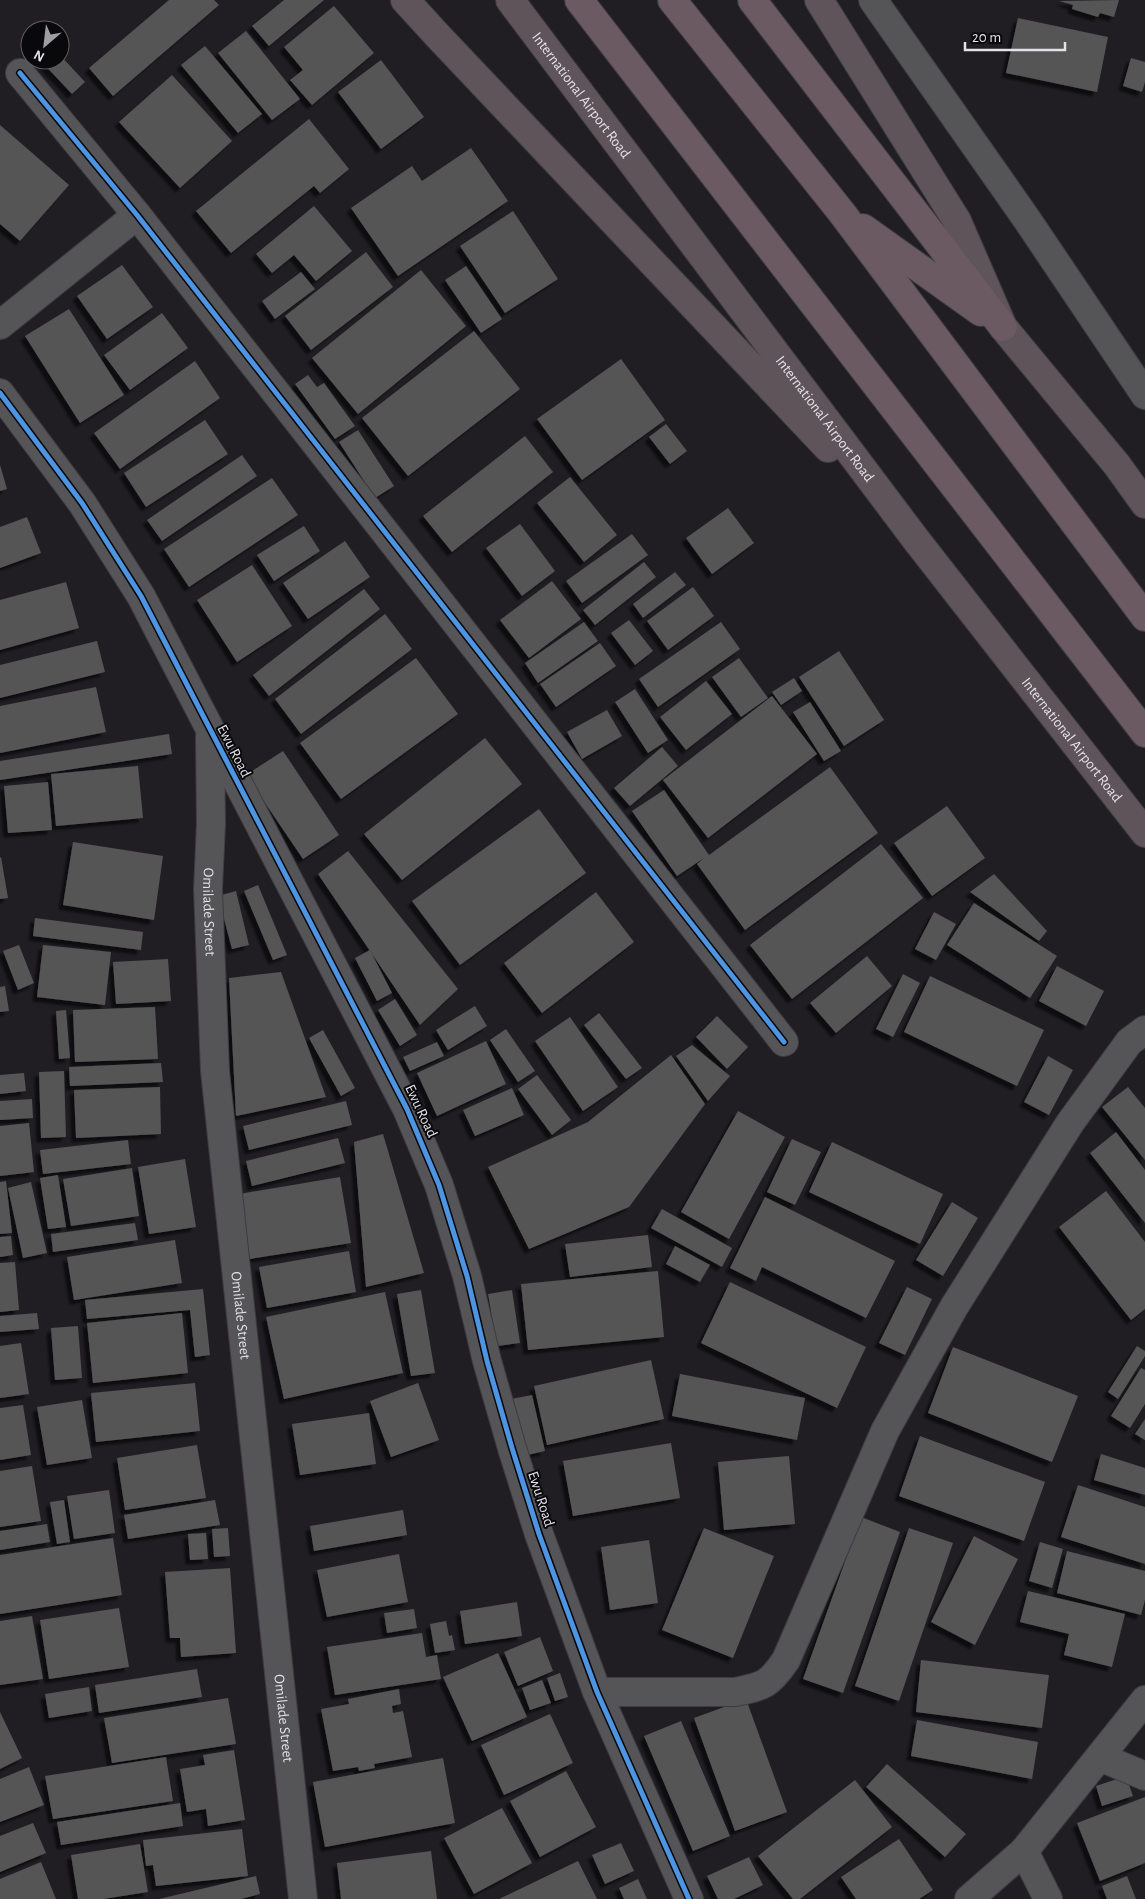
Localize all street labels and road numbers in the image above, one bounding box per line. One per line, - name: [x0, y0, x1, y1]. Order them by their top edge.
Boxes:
- street label: International Airport Road: [529, 29, 634, 161]
- street label: International Airport Road: [773, 353, 877, 485]
- street label: International Airport Road: [1019, 675, 1125, 805]
- street label: Ewu Road: [214, 722, 254, 780]
- street label: Omilade Street: [200, 867, 218, 957]
- street label: Ewu Road: [402, 1082, 440, 1140]
- street label: Omilade Street: [229, 1271, 253, 1360]
- street label: Ewu Road: [525, 1470, 557, 1529]
- street label: Omilade Street: [272, 1673, 296, 1763]

